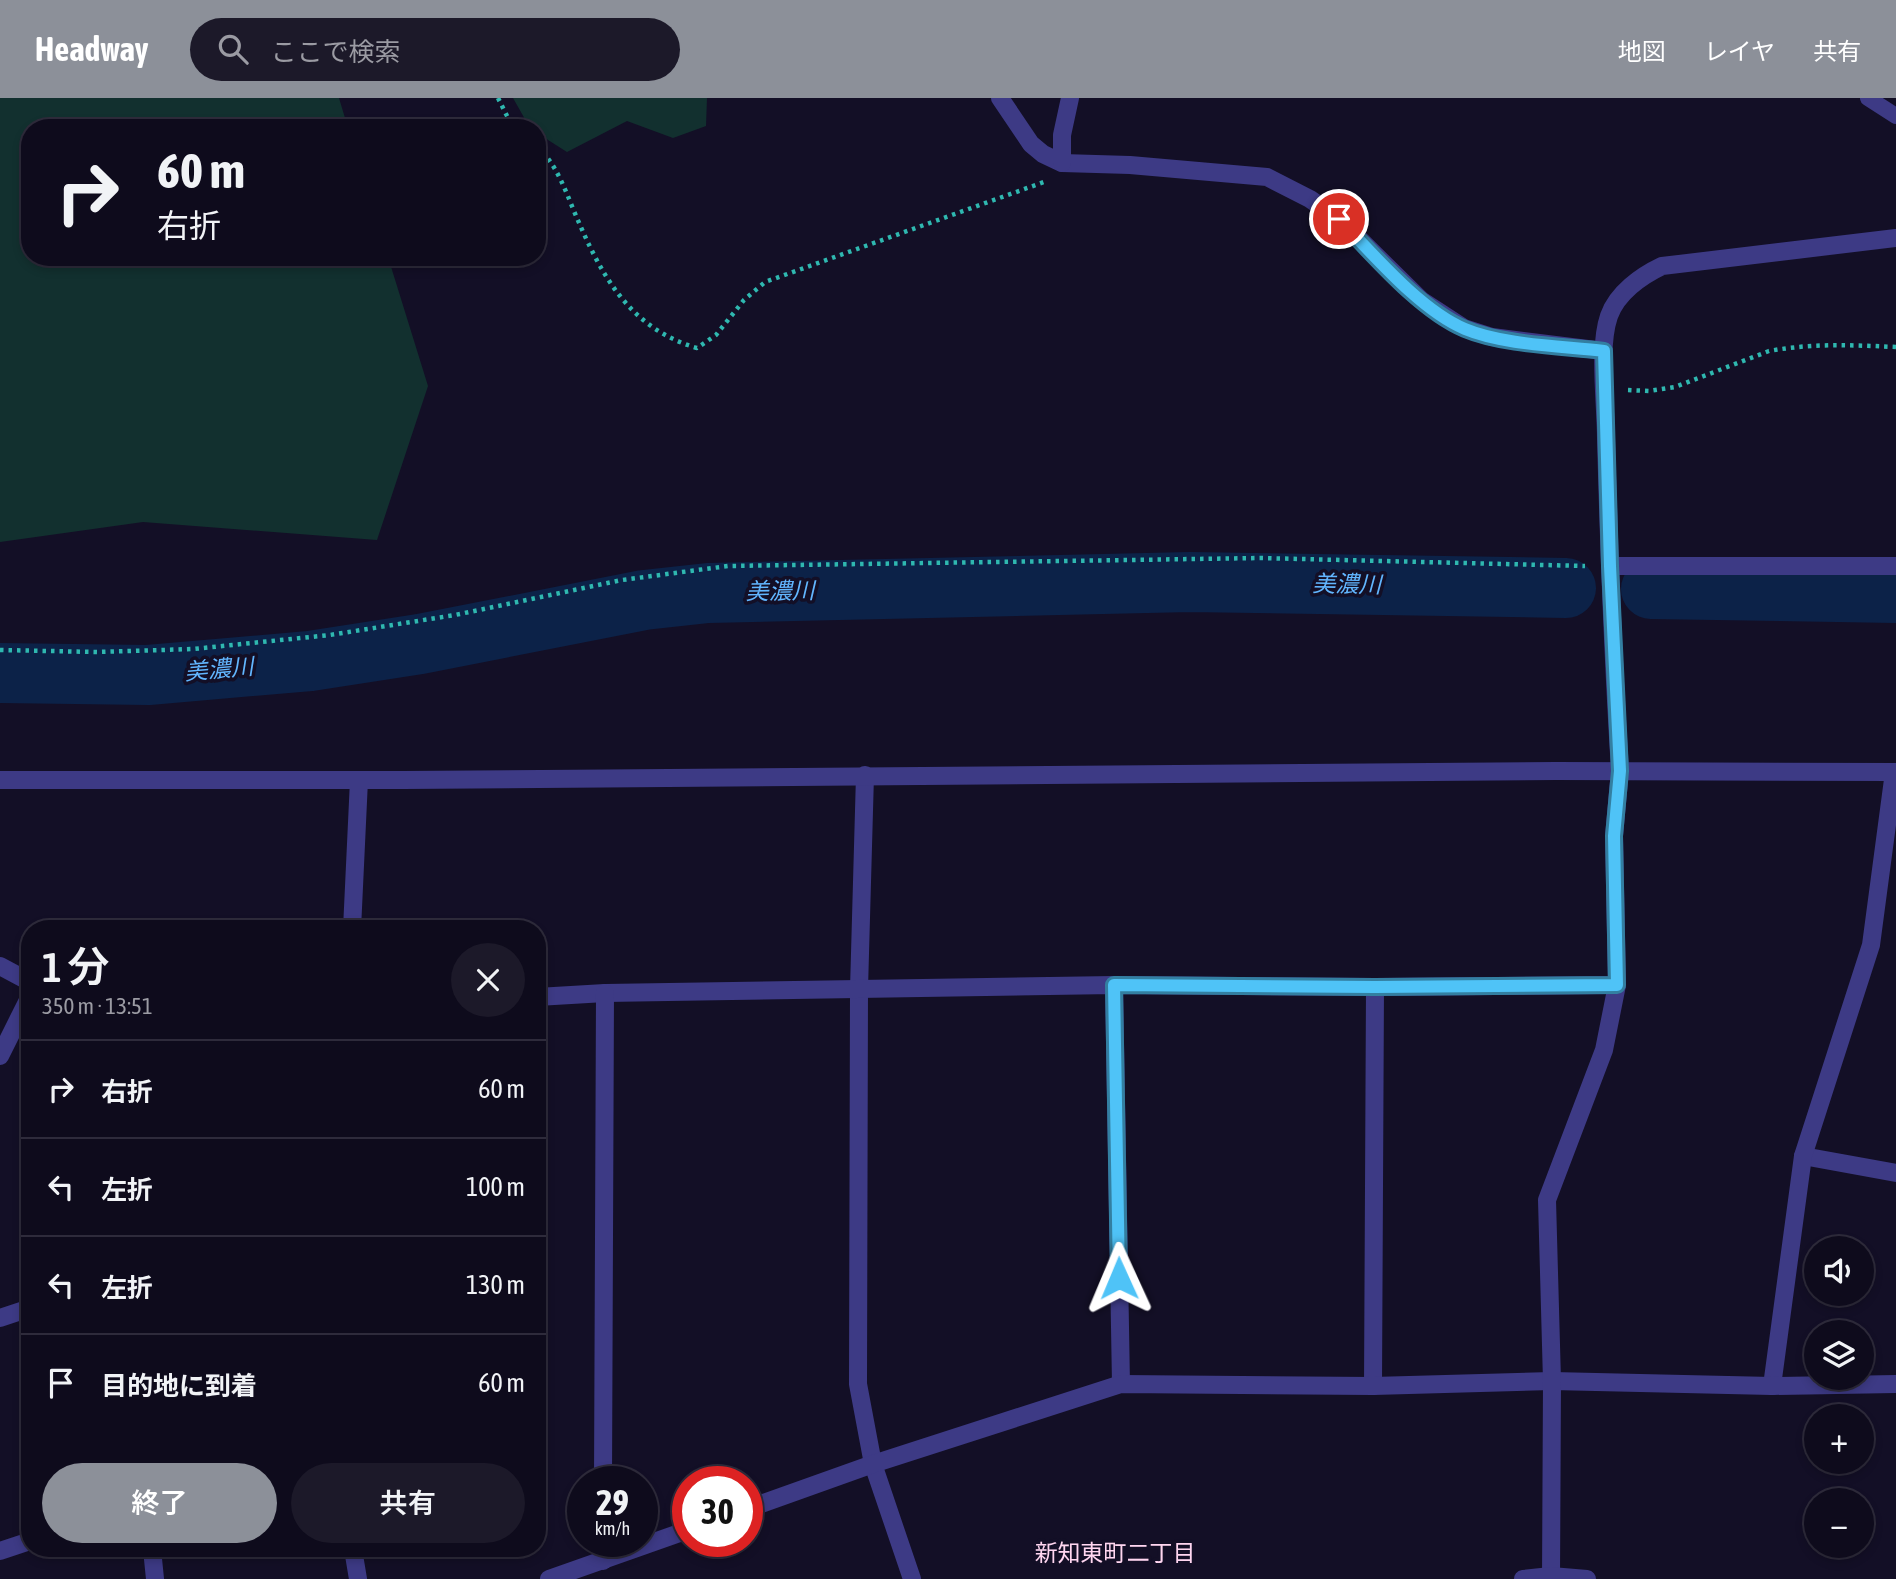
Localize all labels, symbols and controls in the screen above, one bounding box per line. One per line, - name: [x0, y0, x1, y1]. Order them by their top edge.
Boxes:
- search box: [190, 18, 680, 81]
- text: Headway: [35, 30, 148, 68]
- icon: search: [214, 30, 252, 68]
- text: ここで検索: [270, 37, 400, 67]
- text: 地図: [1618, 38, 1666, 65]
- text: レイヤ: [1704, 38, 1775, 65]
- text: 共有: [1813, 38, 1861, 65]
- text: 60 m: [157, 142, 245, 198]
- icon: right: [42, 147, 133, 238]
- pin: [1309, 189, 1369, 249]
- icon: arrive: [1320, 200, 1358, 238]
- text: 右折: [157, 207, 221, 244]
- water label: 美濃川: [1312, 570, 1385, 598]
- water label: 美濃川: [745, 577, 818, 605]
- water label: 美濃川: [183, 653, 257, 685]
- text: 1 分: [42, 943, 110, 991]
- button: close: [451, 943, 525, 1017]
- text: 350 m · 13:51: [42, 993, 153, 1019]
- icon: right: [42, 1070, 80, 1108]
- text: 60 m: [478, 1074, 525, 1104]
- text: 右折: [101, 1077, 153, 1107]
- icon: left: [42, 1168, 80, 1206]
- text: 100 m: [466, 1172, 525, 1202]
- text: 左折: [101, 1175, 153, 1205]
- map controls: [1804, 1236, 1874, 1558]
- button: sound: [1804, 1236, 1874, 1306]
- position arrow: [1082, 1241, 1156, 1315]
- icon: left: [42, 1266, 80, 1304]
- text: 130 m: [466, 1270, 525, 1300]
- text: 左折: [101, 1273, 153, 1303]
- button: layers: [1804, 1320, 1874, 1390]
- icon: arrive: [42, 1364, 80, 1402]
- text: 60 m: [478, 1368, 525, 1398]
- text: 目的地に到着: [101, 1371, 257, 1401]
- button: +: [1804, 1404, 1874, 1474]
- button: 終了: [42, 1463, 277, 1543]
- button: 共有: [291, 1463, 525, 1543]
- speed limit sign: 30: [672, 1466, 763, 1557]
- text: 29: [596, 1482, 629, 1522]
- button: −: [1804, 1488, 1874, 1558]
- text: km/h: [595, 1518, 630, 1539]
- district label: 新知東町二丁目: [1035, 1540, 1196, 1566]

